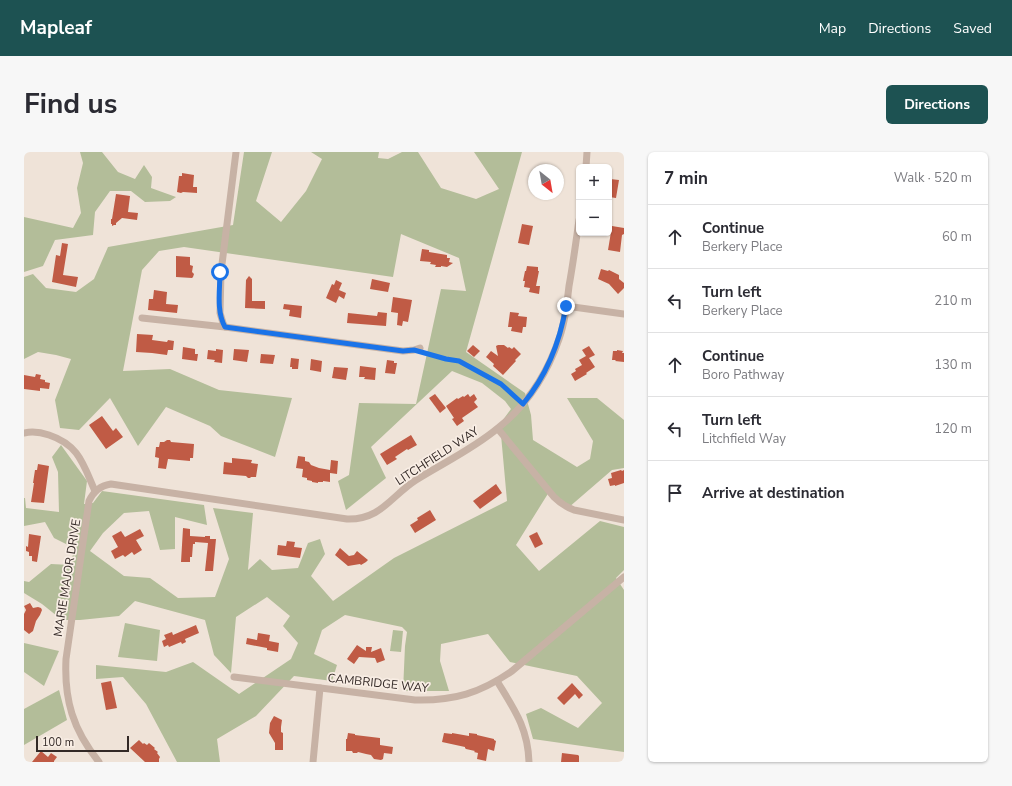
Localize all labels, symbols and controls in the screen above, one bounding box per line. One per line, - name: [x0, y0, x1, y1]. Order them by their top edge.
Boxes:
- text: Mapleaf: [20, 15, 92, 41]
- text: Map: [819, 19, 846, 38]
- text: Directions: [868, 19, 931, 38]
- text: Saved: [953, 19, 992, 38]
- text: Find us: [24, 85, 118, 123]
- button: Directions: [886, 85, 988, 124]
- north arrow: [528, 164, 564, 200]
- map controls: [576, 164, 612, 236]
- button: +: [576, 164, 612, 200]
- text: 7 min: [664, 167, 708, 190]
- text: Walk · 520 m: [894, 169, 972, 187]
- button: −: [576, 200, 612, 236]
- text: Continue: [702, 218, 764, 238]
- icon: ahead: [664, 226, 686, 248]
- text: 60 m: [942, 228, 972, 246]
- text: Berkery Place: [702, 238, 782, 256]
- route start: [211, 263, 229, 281]
- text: Turn left: [702, 282, 761, 302]
- icon: left: [664, 290, 686, 312]
- text: 210 m: [934, 292, 972, 310]
- route end: [557, 297, 575, 315]
- text: Berkery Place: [702, 302, 782, 320]
- text: Continue: [702, 346, 764, 366]
- icon: ahead: [664, 354, 686, 376]
- text: 130 m: [934, 356, 972, 374]
- text: Boro Pathway: [702, 366, 784, 384]
- text: Turn left: [702, 410, 761, 430]
- icon: left: [664, 418, 686, 440]
- text: 120 m: [934, 420, 972, 438]
- street label: LITCHFIELD WAY: [392, 423, 482, 489]
- text: Litchfield Way: [702, 430, 786, 448]
- icon: arrive: [664, 482, 686, 504]
- text: Arrive at destination: [702, 483, 845, 503]
- street label: MARIE MAJOR DRIVE: [50, 518, 84, 638]
- street label: CAMBRIDGE WAY: [327, 670, 430, 696]
- scale bar: [36, 734, 129, 753]
- text: 100 m: [42, 735, 74, 750]

